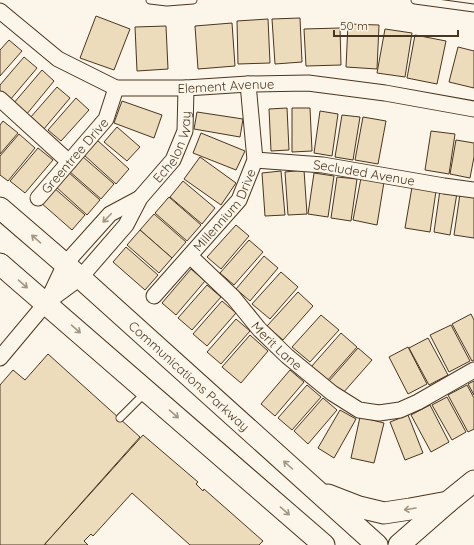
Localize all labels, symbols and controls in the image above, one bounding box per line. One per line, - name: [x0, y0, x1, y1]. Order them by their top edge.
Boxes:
- scale bar: [334, 12, 458, 38]
- text: 50 m: [340, 18, 368, 33]
- street label: Element Avenue: [177, 76, 274, 96]
- street label: Echelon Way: [149, 111, 194, 186]
- street label: Greentree Drive: [38, 114, 112, 197]
- street label: Secluded Avenue: [313, 156, 416, 189]
- street label: Millennium Drive: [190, 166, 259, 254]
- one-way arrow: [102, 213, 112, 223]
- one-way arrow: [30, 234, 41, 243]
- one-way arrow: [18, 279, 28, 288]
- street label: Communications Parkway: [125, 317, 253, 434]
- street label: Merit Lane: [248, 318, 305, 373]
- one-way arrow: [71, 324, 81, 333]
- one-way arrow: [169, 409, 179, 419]
- one-way arrow: [283, 460, 293, 470]
- one-way arrow: [404, 505, 417, 513]
- one-way arrow: [279, 506, 289, 515]

